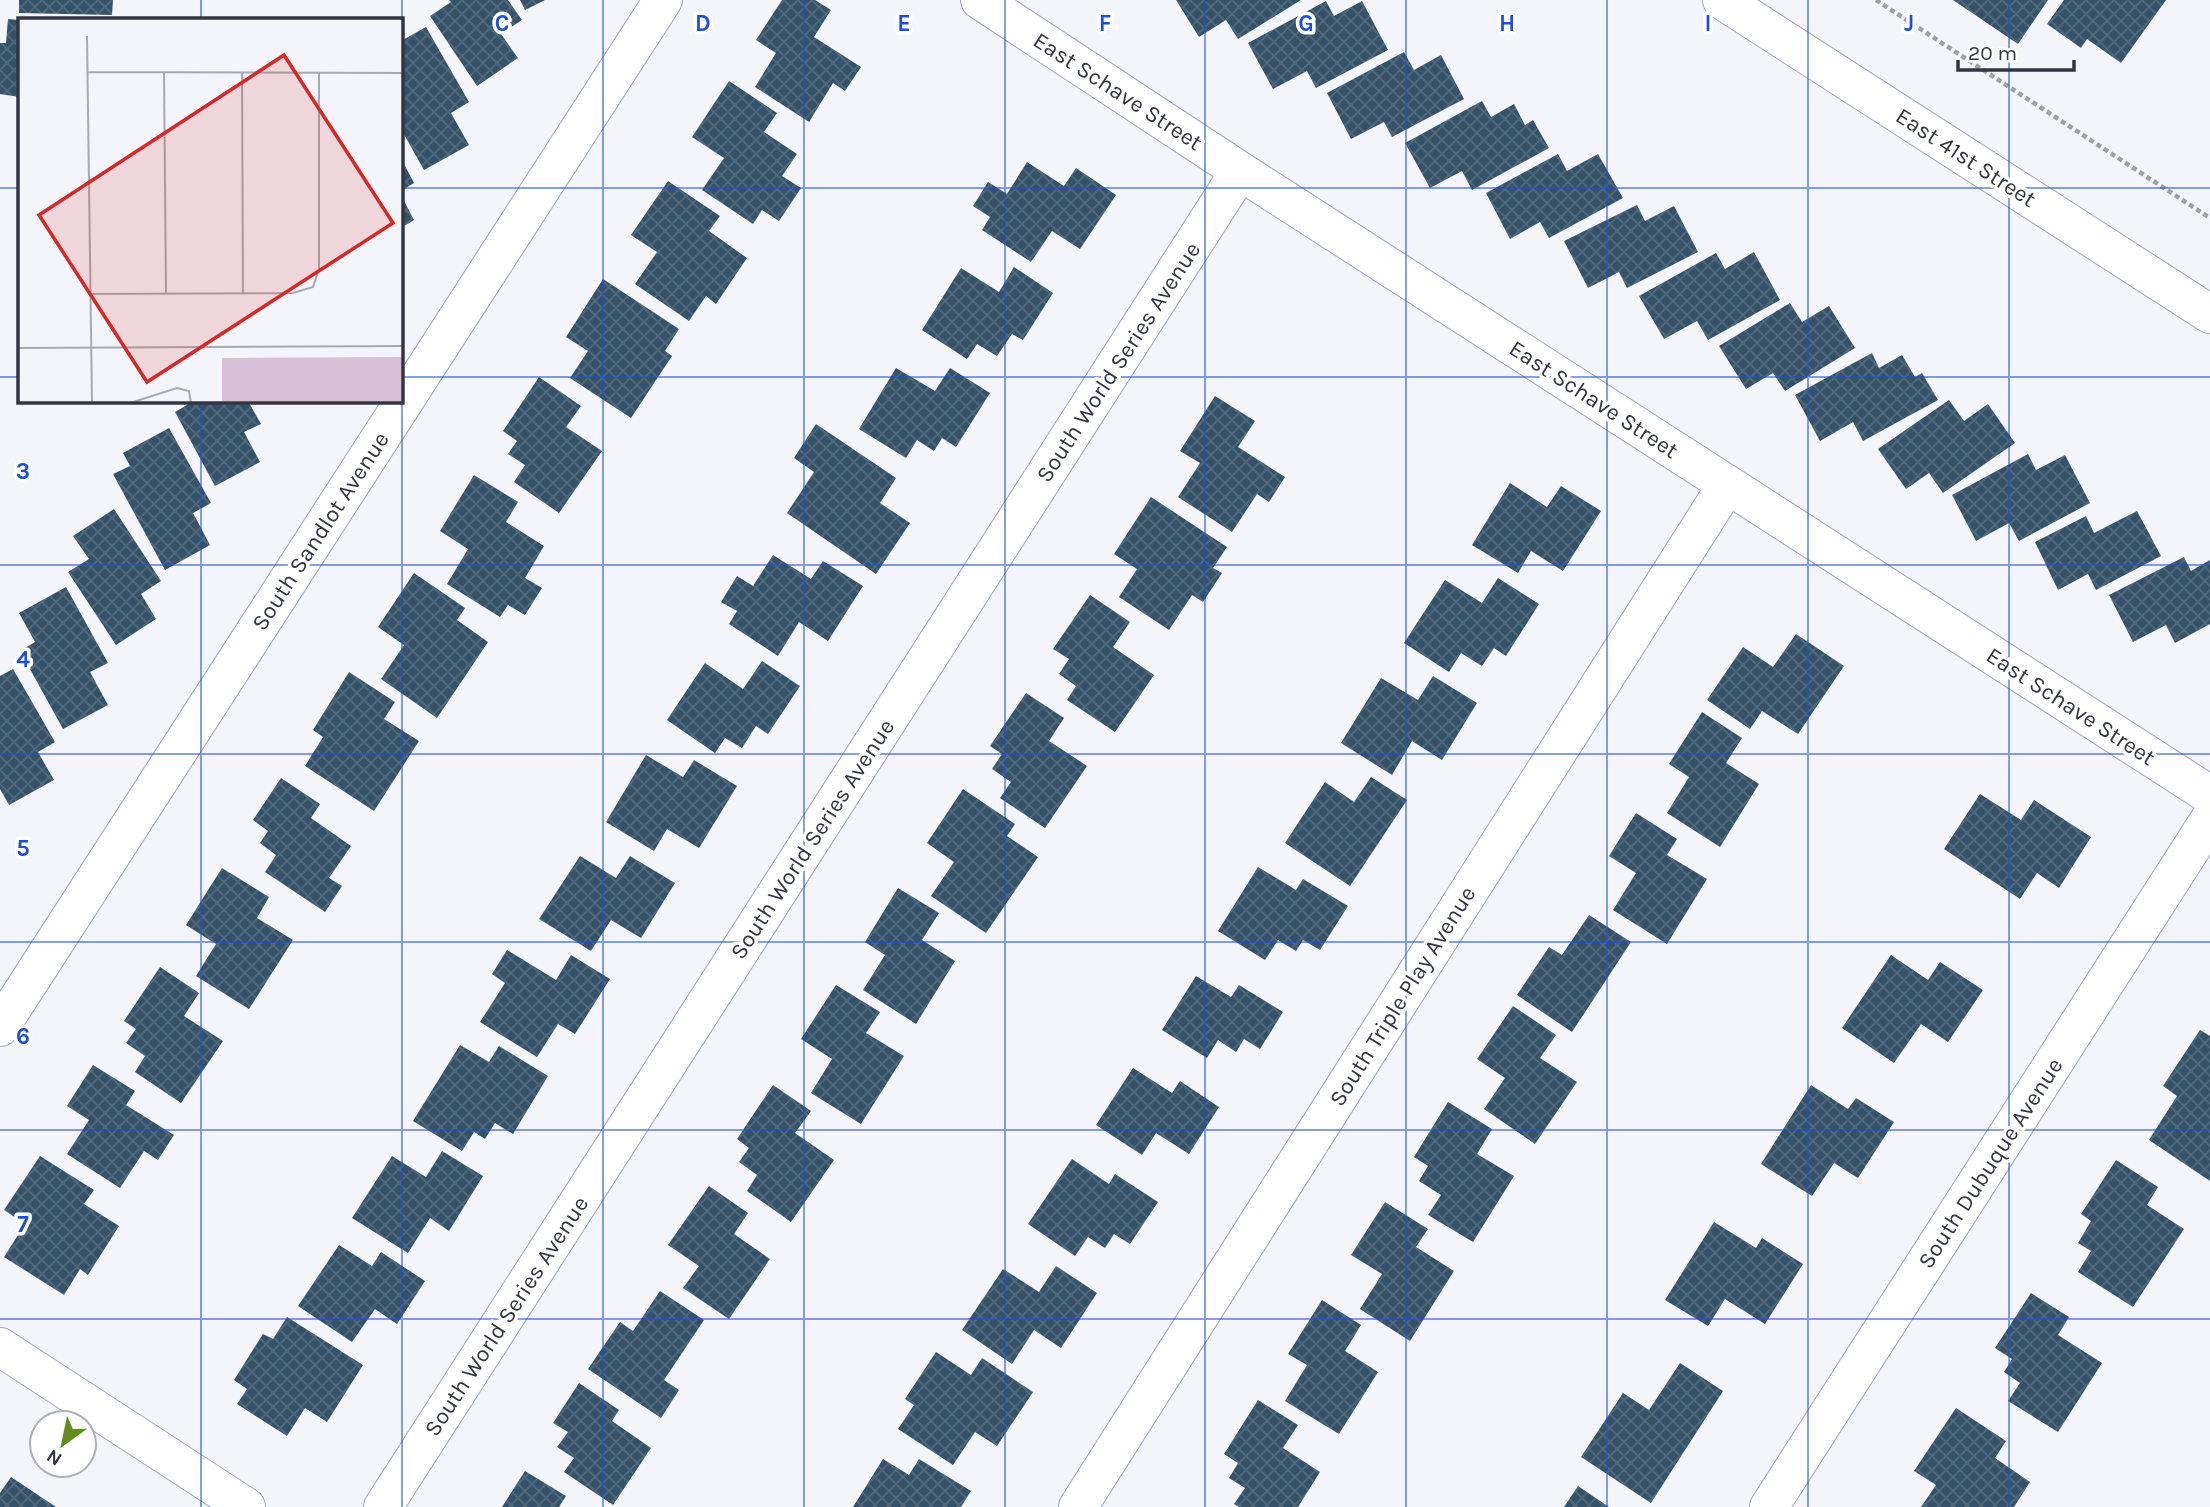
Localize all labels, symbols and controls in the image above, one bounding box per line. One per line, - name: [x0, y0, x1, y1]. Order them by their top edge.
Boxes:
- text: C: [495, 10, 509, 37]
- text: D: [695, 10, 711, 37]
- text: E: [897, 10, 911, 37]
- text: F: [1099, 10, 1111, 37]
- text: G: [1298, 10, 1314, 37]
- text: H: [1499, 10, 1515, 37]
- text: I: [1704, 10, 1712, 37]
- text: J: [1904, 10, 1914, 37]
- inset map: [18, 18, 402, 402]
- street label: East Schave Street: [1028, 27, 1208, 156]
- scale bar: [1958, 28, 2074, 72]
- text: 20 m: [1968, 41, 2017, 65]
- street label: East 41st Street: [1891, 102, 2041, 213]
- street label: South World Series Avenue: [1031, 237, 1206, 487]
- street label: East Schave Street: [1504, 335, 1684, 464]
- street label: South Sandlot Avenue: [246, 427, 395, 636]
- text: 3: [16, 458, 30, 485]
- street label: East Schave Street: [1981, 642, 2161, 771]
- text: 4: [16, 646, 30, 673]
- street label: South World Series Avenue: [725, 714, 900, 964]
- text: 5: [16, 835, 30, 862]
- street label: South Triple Play Avenue: [1324, 881, 1481, 1111]
- text: 6: [16, 1023, 30, 1050]
- street label: South Dubuque Avenue: [1912, 1053, 2069, 1274]
- street label: South World Series Avenue: [419, 1191, 594, 1441]
- text: 7: [17, 1211, 29, 1238]
- north arrow: [28, 1409, 98, 1479]
- text: N: [43, 1444, 66, 1470]

